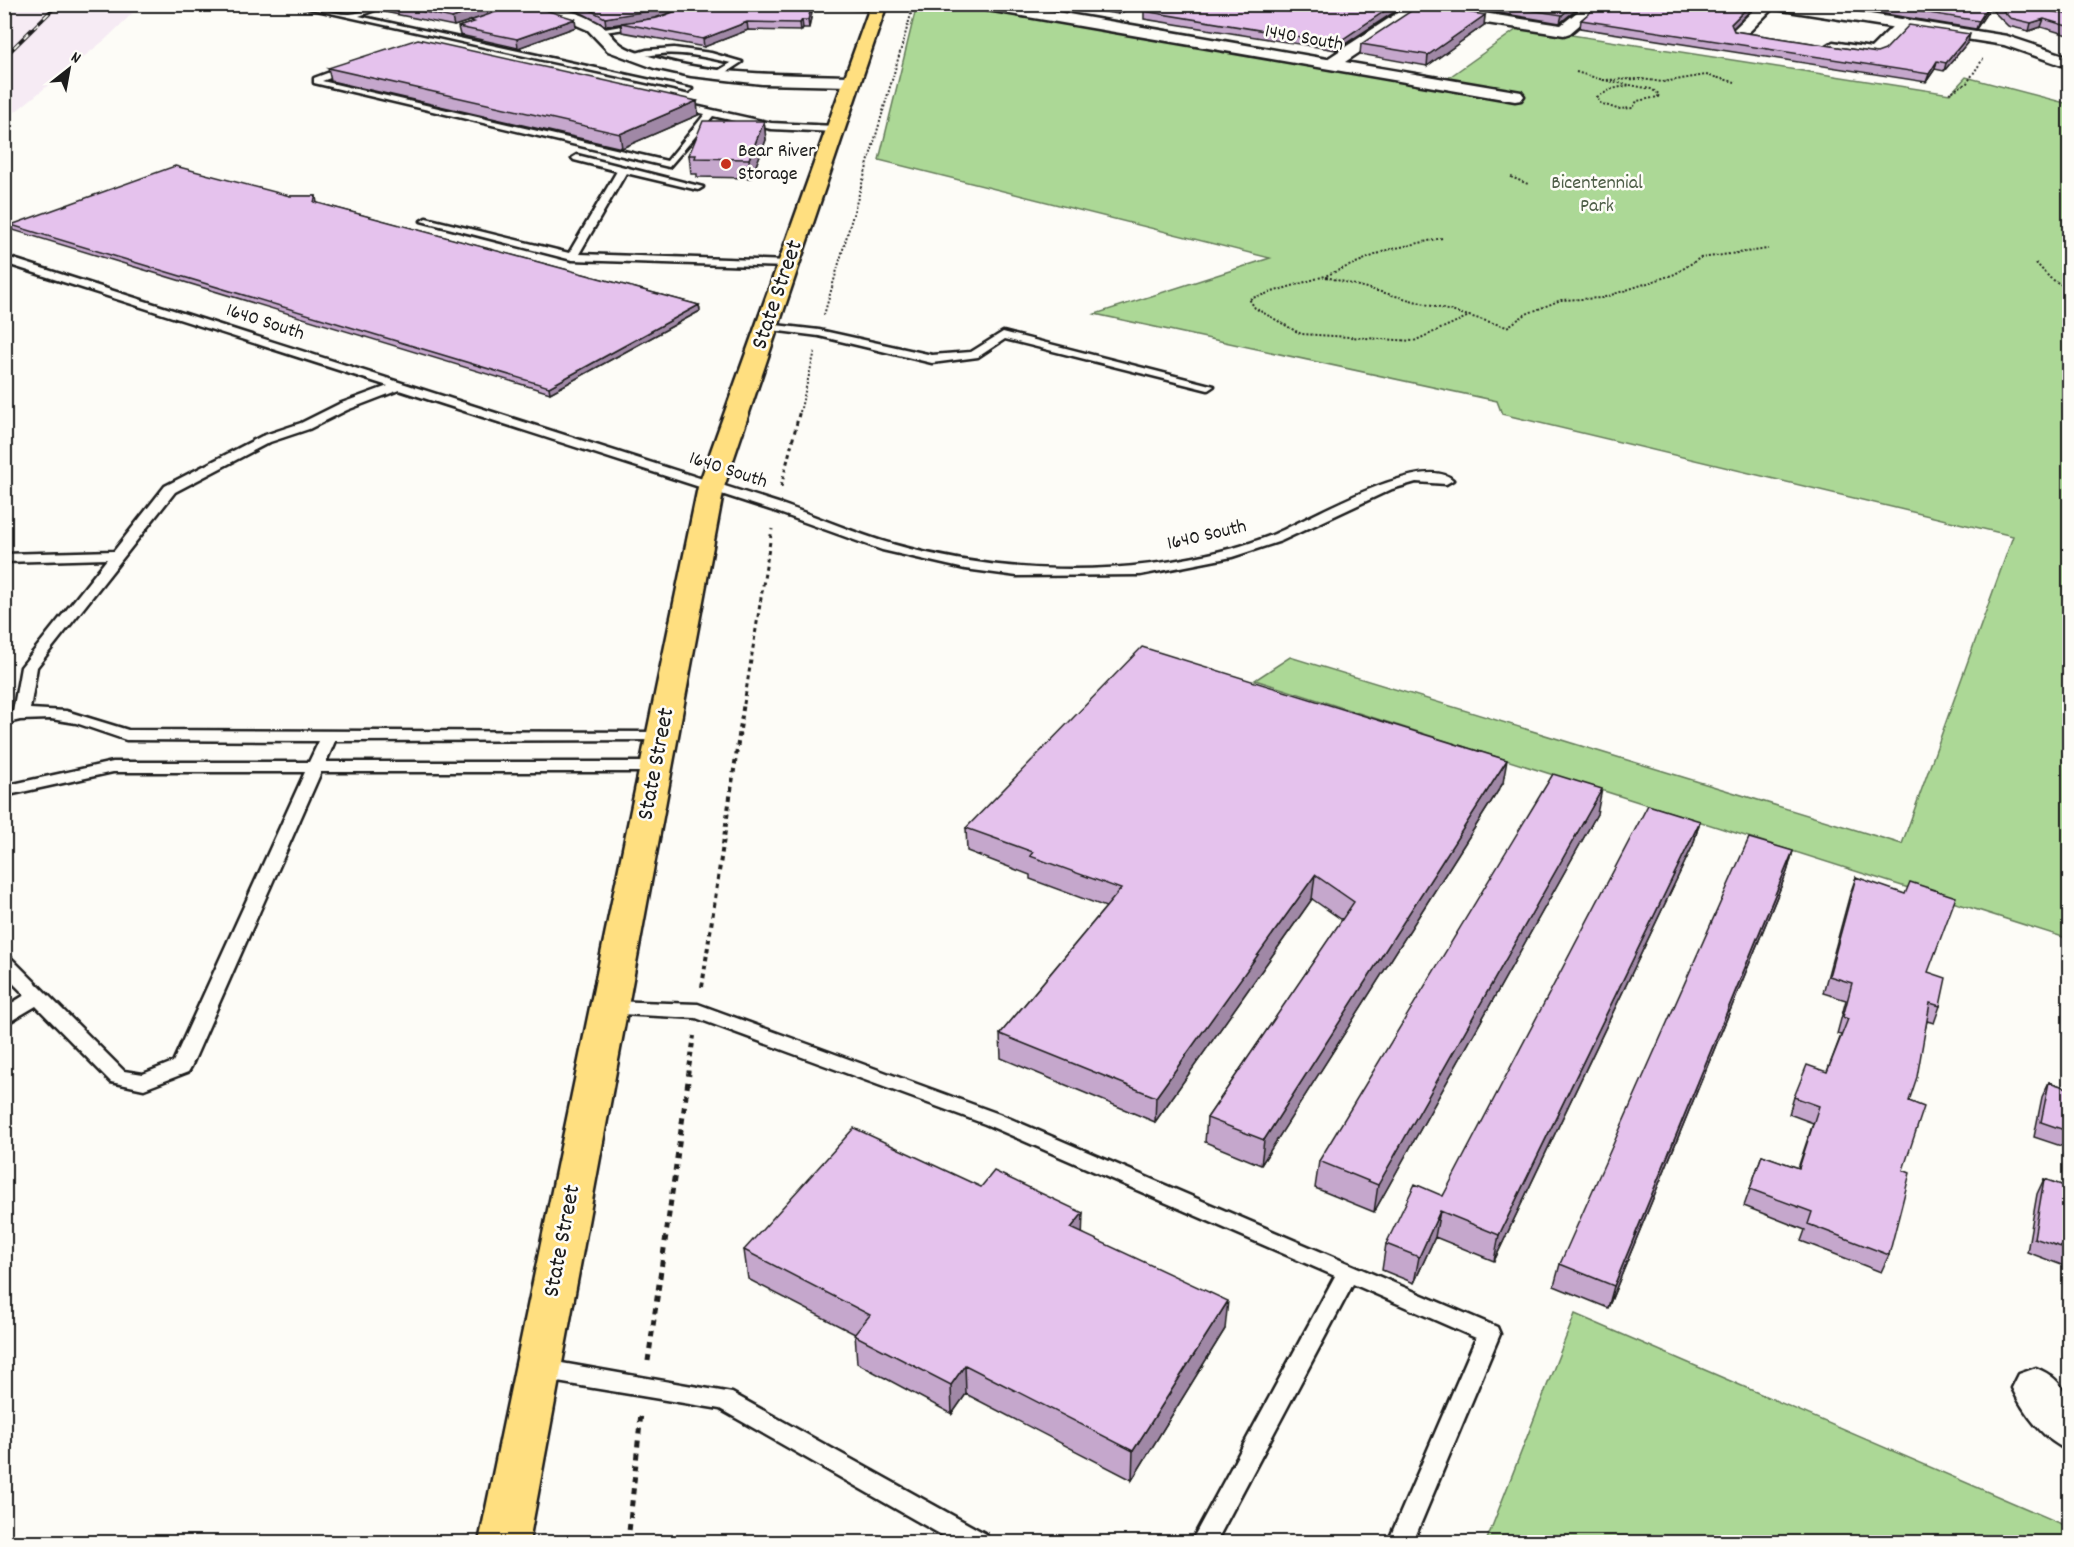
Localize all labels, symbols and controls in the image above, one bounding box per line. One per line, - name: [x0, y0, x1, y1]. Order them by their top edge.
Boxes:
- street label: 1440 South: [1262, 18, 1346, 60]
- north arrow: [39, 39, 99, 99]
- text: N: [66, 46, 85, 70]
- place label: Bear River Storage: [738, 138, 816, 189]
- marker: Bear River Storage: [719, 157, 733, 171]
- park label: Bicentennial Park: [1551, 170, 1643, 221]
- street label: State Street: [743, 235, 813, 354]
- street label: 1640 South: [222, 297, 308, 349]
- street label: 1640 South: [685, 445, 771, 497]
- street label: 1640 South: [1164, 513, 1250, 559]
- street label: State Street: [629, 705, 685, 823]
- street label: State Street: [535, 1182, 591, 1300]

